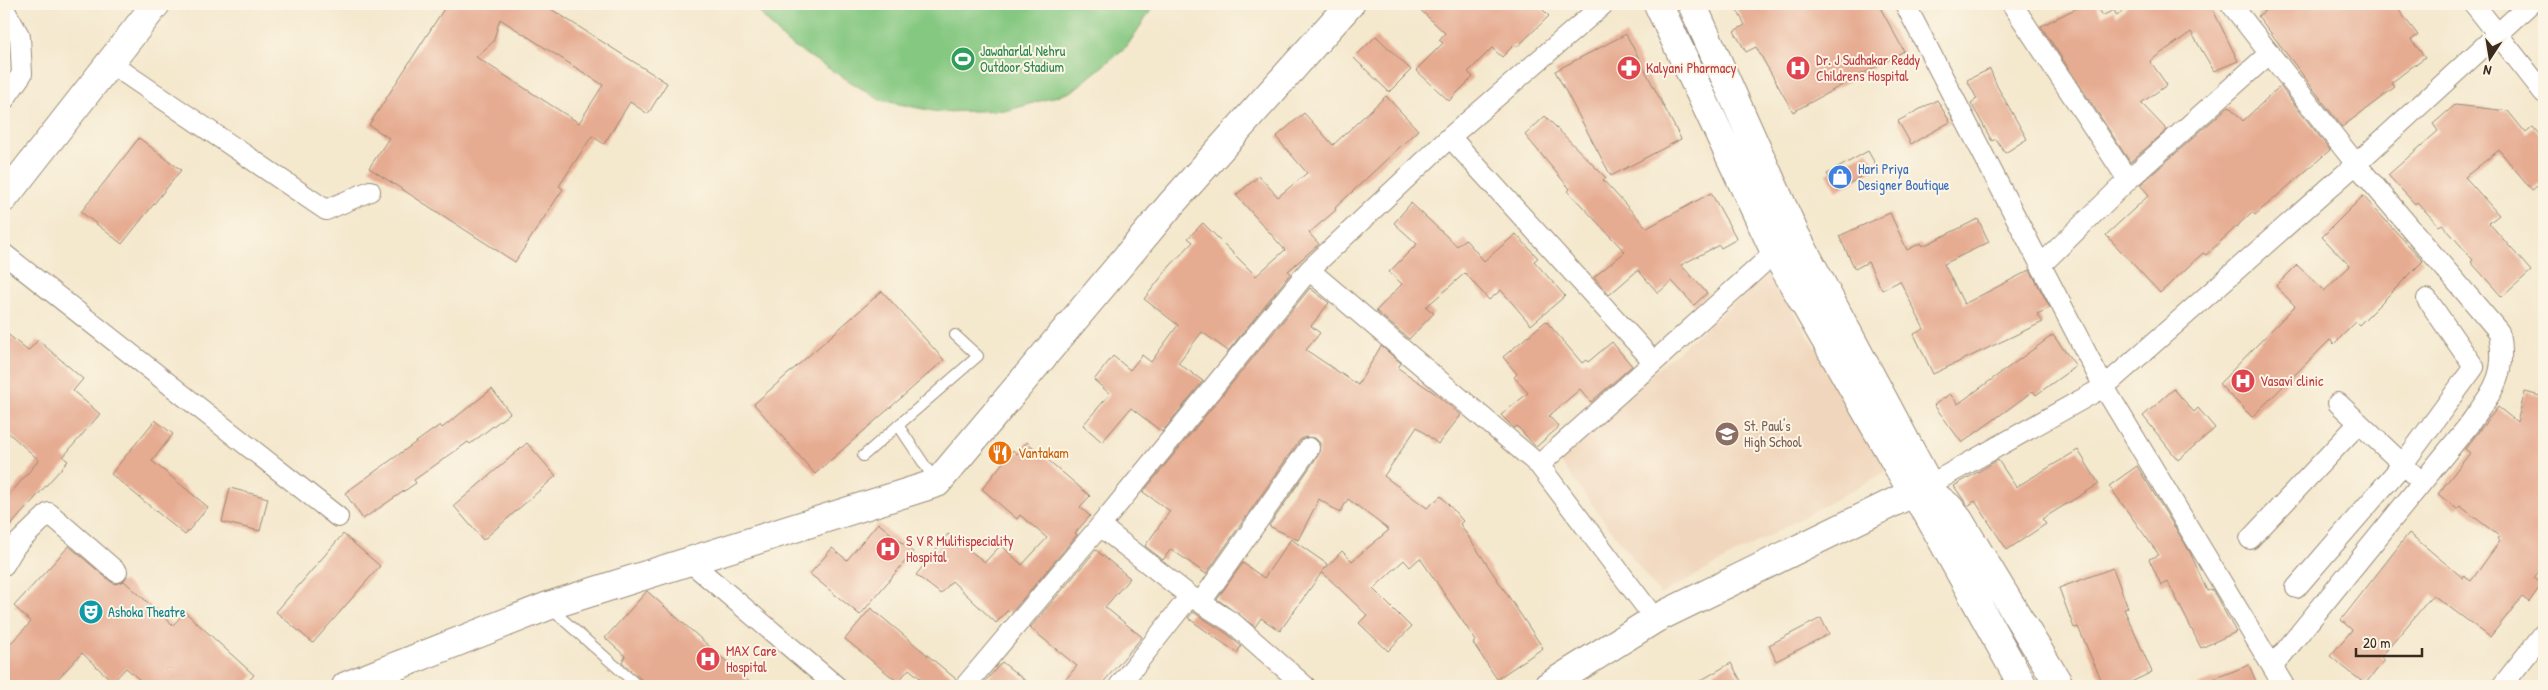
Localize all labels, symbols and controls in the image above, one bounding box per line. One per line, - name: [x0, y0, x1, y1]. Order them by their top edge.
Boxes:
- north arrow: [2466, 32, 2516, 82]
- place label: Jawaharlal Nehru Outdoor Stadium: [980, 41, 1066, 76]
- sports icon: Jawaharlal Nehru Outdoor Stadium: [950, 46, 976, 72]
- place label: Dr. J Sudhakar Reddy Childrens Hospital: [1816, 50, 1920, 86]
- pharmacy icon: Kalyani Pharmacy: [1616, 55, 1642, 81]
- hospital icon: Dr. J Sudhakar Reddy Childrens Hospital: [1785, 55, 1811, 81]
- place label: Kalyani Pharmacy: [1646, 58, 1737, 78]
- text: N: [2481, 61, 2493, 81]
- place label: Hari Priya Designer Boutique: [1858, 159, 1950, 195]
- shop icon: Hari Priya Designer Boutique: [1827, 164, 1853, 190]
- hospital icon: Vasavi clinic: [2230, 368, 2256, 394]
- place label: Vasavi clinic: [2260, 371, 2324, 390]
- place label: St. Paul's High School: [1744, 416, 1802, 452]
- school or university icon: St. Paul's High School: [1714, 421, 1740, 447]
- restaurant icon: Vantakam: [987, 440, 1013, 466]
- place label: Vantakam: [1018, 443, 1069, 462]
- place label: S V R Mulitispeciality Hospital: [906, 531, 1014, 567]
- hospital icon: S V R Mulitispeciality Hospital: [875, 536, 901, 562]
- theatre icon: Ashoka Theatre: [78, 599, 104, 625]
- place label: Ashoka Theatre: [108, 602, 186, 621]
- scale bar: [2356, 625, 2422, 657]
- text: 20 m: [2363, 632, 2390, 653]
- place label: MAX Care Hospital: [726, 641, 777, 677]
- hospital icon: MAX Care Hospital: [695, 646, 721, 672]

